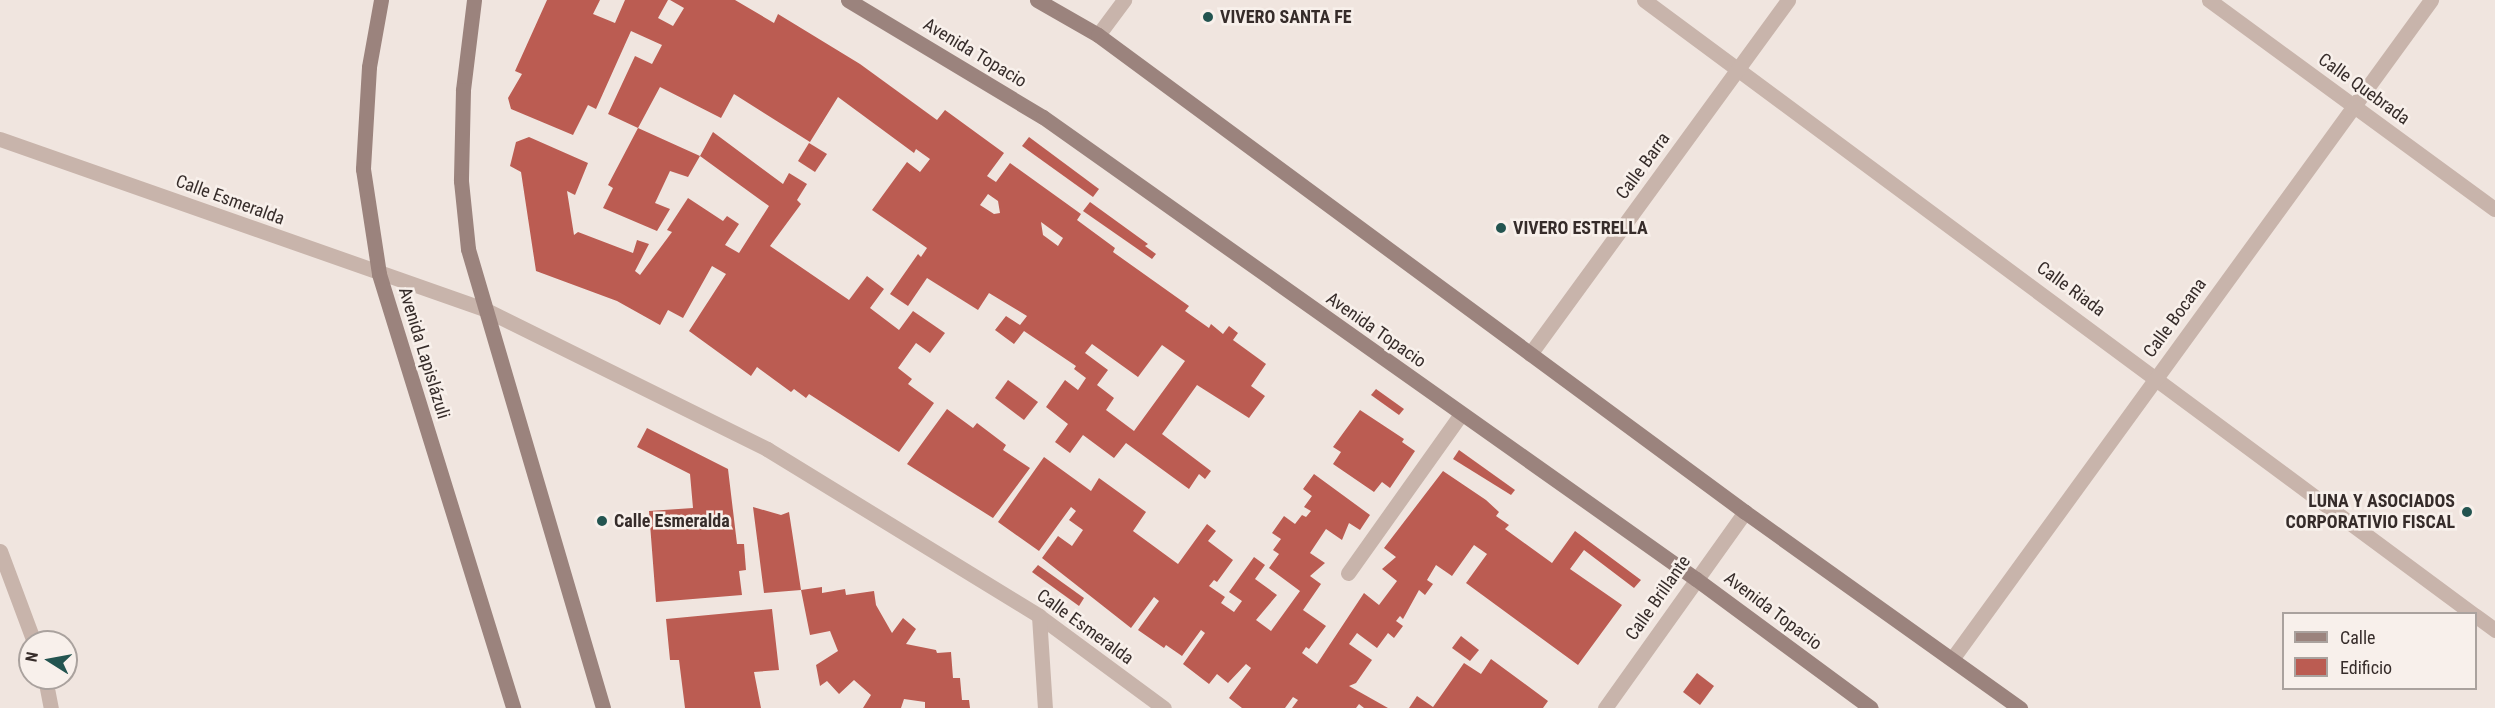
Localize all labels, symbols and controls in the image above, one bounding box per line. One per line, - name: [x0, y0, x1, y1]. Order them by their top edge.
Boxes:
- place label: VIVERO SANTA FE: [1220, 6, 1352, 28]
- marker: VIVERO SANTA FE: [1201, 10, 1215, 24]
- street label: Avenida Topacio: [919, 14, 1031, 92]
- street label: Calle Quebrada: [2314, 49, 2414, 129]
- street label: Calle Barra: [1612, 128, 1674, 204]
- street label: Calle Esmeralda: [173, 170, 287, 230]
- place label: VIVERO ESTRELLA: [1513, 217, 1648, 239]
- marker: VIVERO ESTRELLA: [1494, 221, 1508, 235]
- street label: Calle Riada: [2032, 257, 2110, 321]
- street label: Calle Bocana: [2139, 274, 2211, 362]
- street label: Avenida Lapislázuli: [394, 285, 454, 421]
- street label: Avenida Topacio: [1322, 288, 1430, 372]
- place label: LUNA Y ASOCIADOS CORPORATIVIO FISCAL: [2286, 491, 2455, 534]
- marker: LUNA Y ASOCIADOS CORPORATIVIO FISCAL: [2460, 505, 2474, 519]
- place label: Calle Esmeralda: [614, 510, 730, 532]
- marker: Calle Esmeralda: [595, 514, 609, 528]
- street label: Calle Brillante: [1621, 551, 1695, 645]
- street label: Avenida Topacio: [1720, 567, 1826, 655]
- street label: Calle Esmeralda: [1032, 585, 1138, 669]
- legend: [2282, 612, 2477, 690]
- text: Calle: [2340, 627, 2376, 648]
- north arrow: [18, 630, 78, 690]
- text: N: [22, 650, 42, 663]
- text: Edificio: [2340, 657, 2392, 678]

